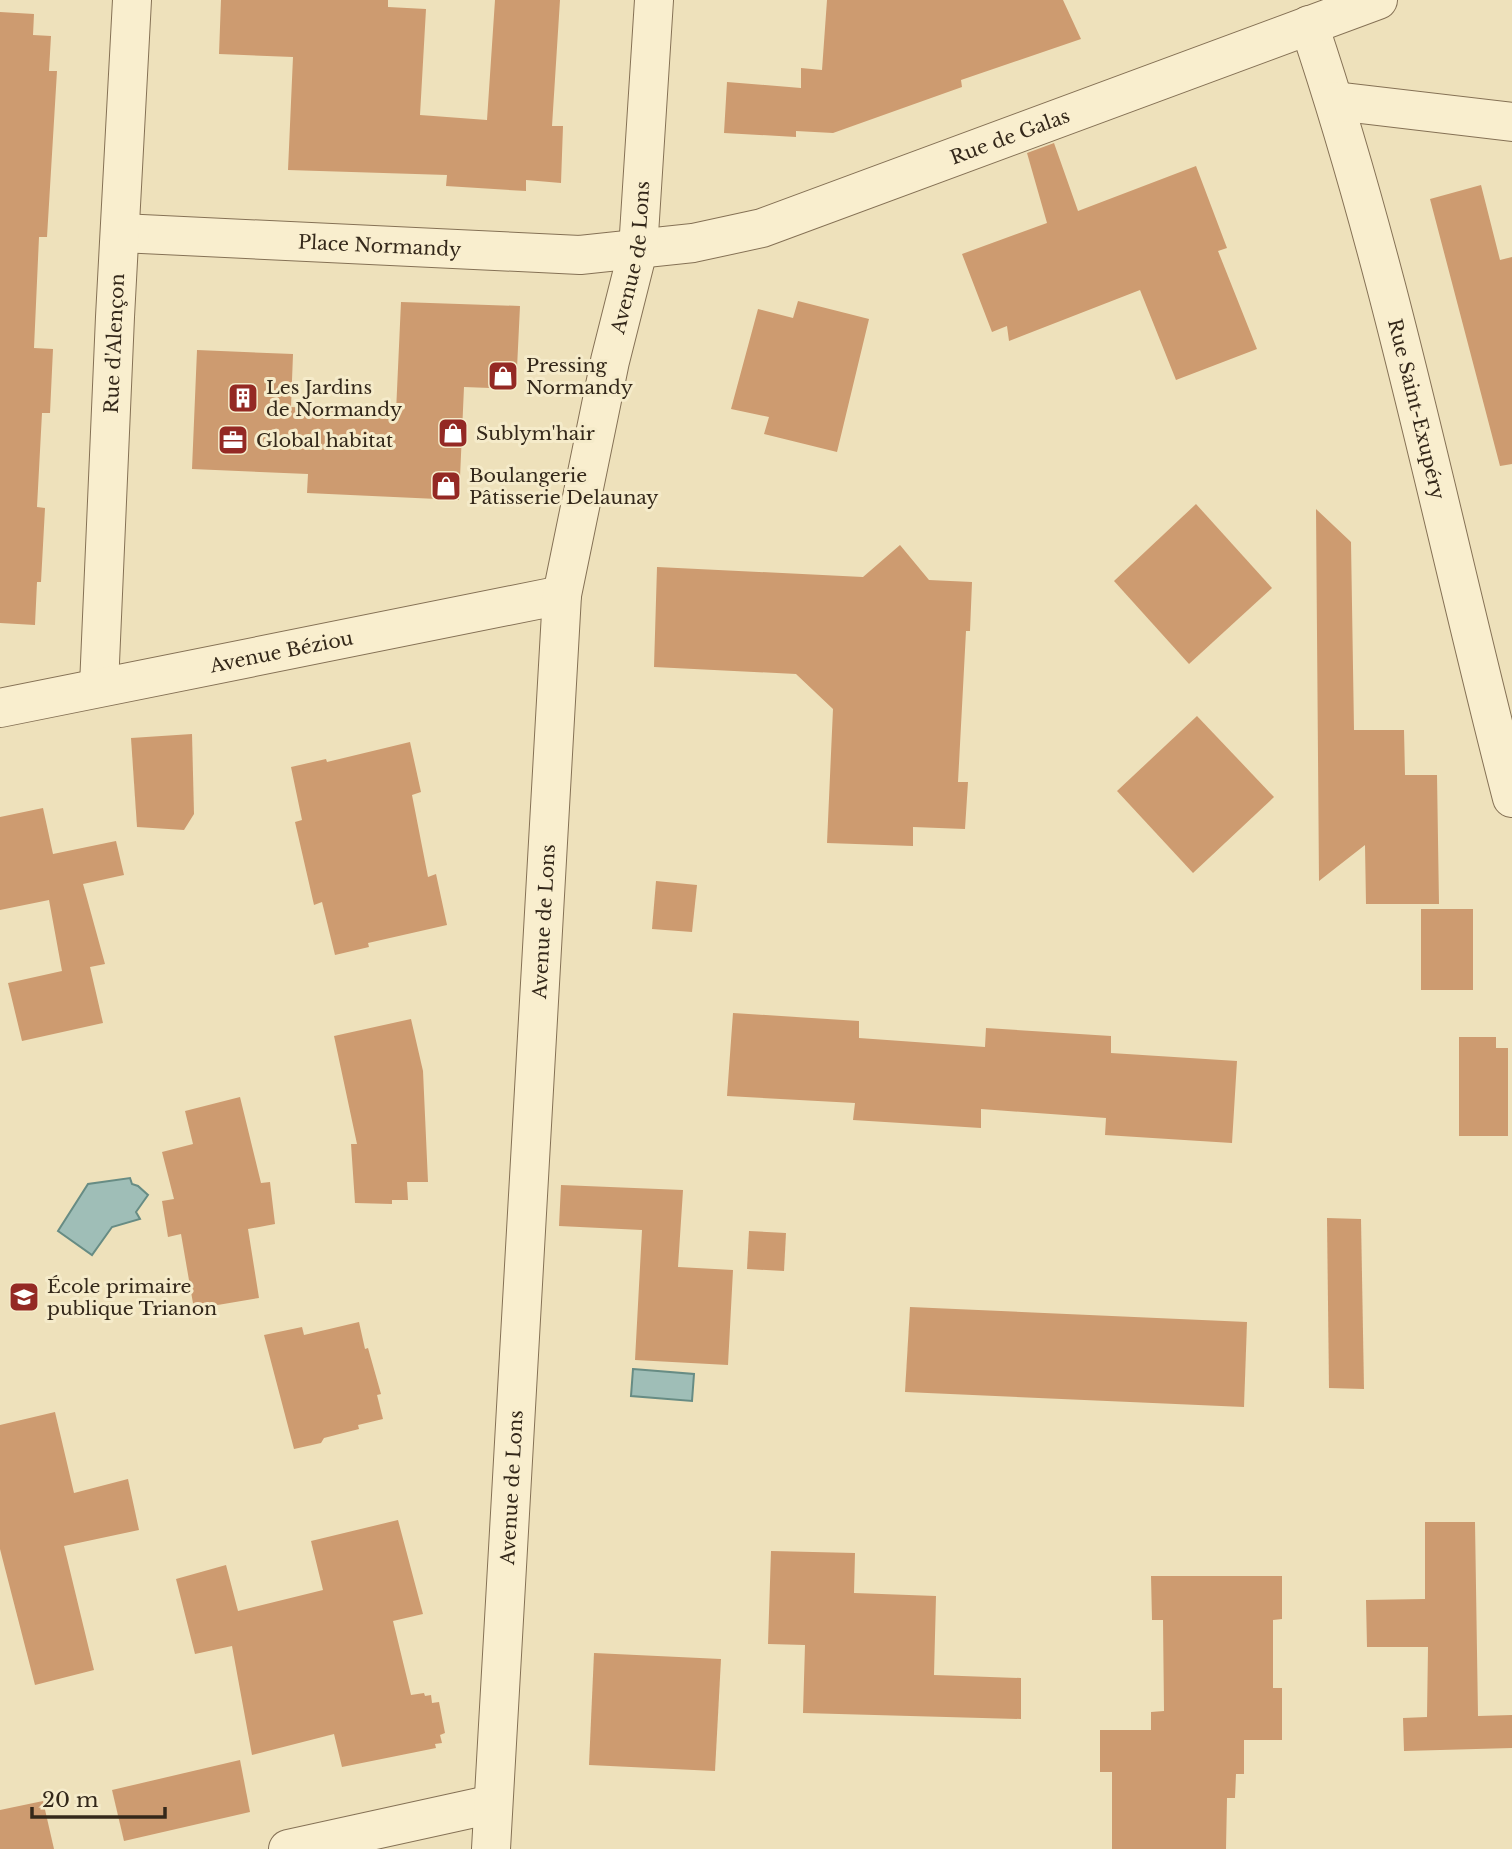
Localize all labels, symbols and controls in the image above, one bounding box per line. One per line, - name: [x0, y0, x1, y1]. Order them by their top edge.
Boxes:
- street label: Rue de Galas: [947, 104, 1073, 169]
- street label: Avenue de Lons: [606, 180, 654, 337]
- street label: Place Normandy: [298, 231, 462, 261]
- street label: Rue d'Alençon: [100, 273, 129, 414]
- street label: Rue Saint-Exupéry: [1383, 316, 1450, 502]
- place label: Pressing Normandy: [526, 354, 633, 399]
- shop icon: Pressing Normandy: [486, 359, 520, 393]
- place label: Les Jardins de Normandy: [266, 376, 402, 421]
- building icon: Les Jardins de Normandy: [226, 381, 260, 415]
- shop icon: Sublym'hair: [436, 416, 470, 450]
- place label: Sublym'hair: [476, 422, 595, 445]
- office icon: Global habitat: [216, 423, 250, 457]
- place label: Global habitat: [256, 429, 394, 452]
- place label: Boulangerie Pâtisserie Delaunay: [469, 464, 659, 509]
- shop icon: Boulangerie Pâtisserie Delaunay: [429, 469, 463, 503]
- street label: Avenue Béziou: [207, 626, 355, 678]
- street label: Avenue de Lons: [528, 843, 560, 1001]
- place label: École primaire publique Trianon: [47, 1275, 217, 1320]
- school or university icon: École primaire publique Trianon: [7, 1280, 41, 1314]
- street label: Avenue de Lons: [496, 1410, 528, 1567]
- scale bar: [32, 1776, 164, 1820]
- text: 20 m: [42, 1787, 99, 1813]

